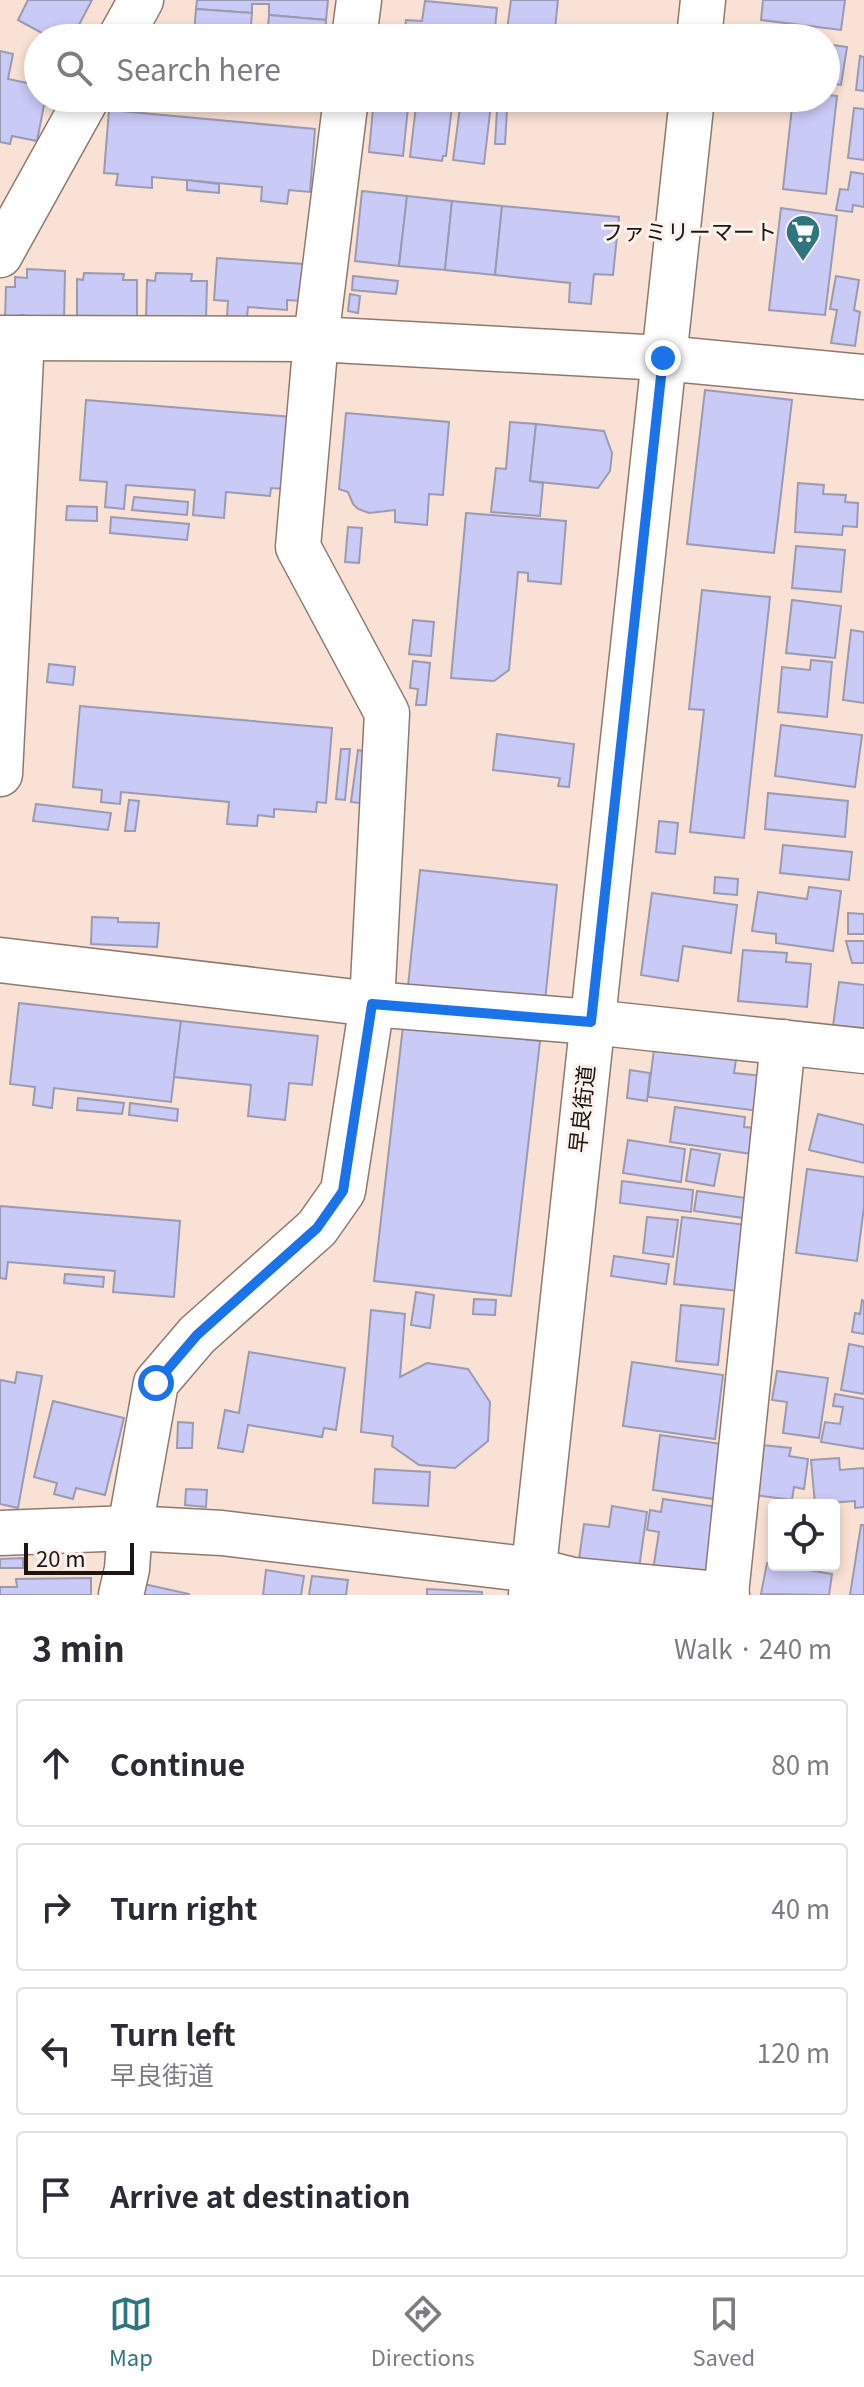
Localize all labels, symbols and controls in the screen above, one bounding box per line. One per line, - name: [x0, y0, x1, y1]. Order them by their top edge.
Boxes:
- search box: [24, 24, 840, 112]
- icon: search: [52, 46, 96, 90]
- text: Search here: [116, 46, 281, 90]
- supermarket icon: ファミリーマート: [784, 213, 822, 263]
- place label: ファミリーマート: [601, 214, 777, 246]
- route end: [645, 340, 681, 376]
- street label: 早良街道: [559, 1063, 601, 1154]
- route start: [138, 1365, 174, 1401]
- map controls: [768, 1499, 840, 1571]
- button: locate: [768, 1499, 840, 1571]
- scale bar: [24, 1539, 134, 1575]
- text: 20 m: [36, 1541, 86, 1573]
- text: 3 min: [32, 1623, 125, 1672]
- text: Walk · 240 m: [674, 1629, 832, 1666]
- icon: ahead: [34, 1741, 78, 1785]
- text: Continue: [110, 1741, 245, 1785]
- text: 80 m: [771, 1745, 830, 1782]
- icon: right: [34, 1885, 78, 1929]
- text: Turn right: [110, 1885, 257, 1929]
- text: 40 m: [771, 1889, 830, 1926]
- text: Turn left: [110, 2011, 236, 2055]
- icon: left: [34, 2029, 78, 2073]
- text: 120 m: [757, 2033, 830, 2070]
- text: 早良街道: [110, 2055, 214, 2092]
- icon: arrive: [34, 2173, 78, 2217]
- text: Arrive at destination: [110, 2173, 411, 2217]
- tab: Map: [109, 2292, 153, 2372]
- tab: Directions: [371, 2292, 475, 2372]
- tab: Saved: [692, 2292, 755, 2372]

